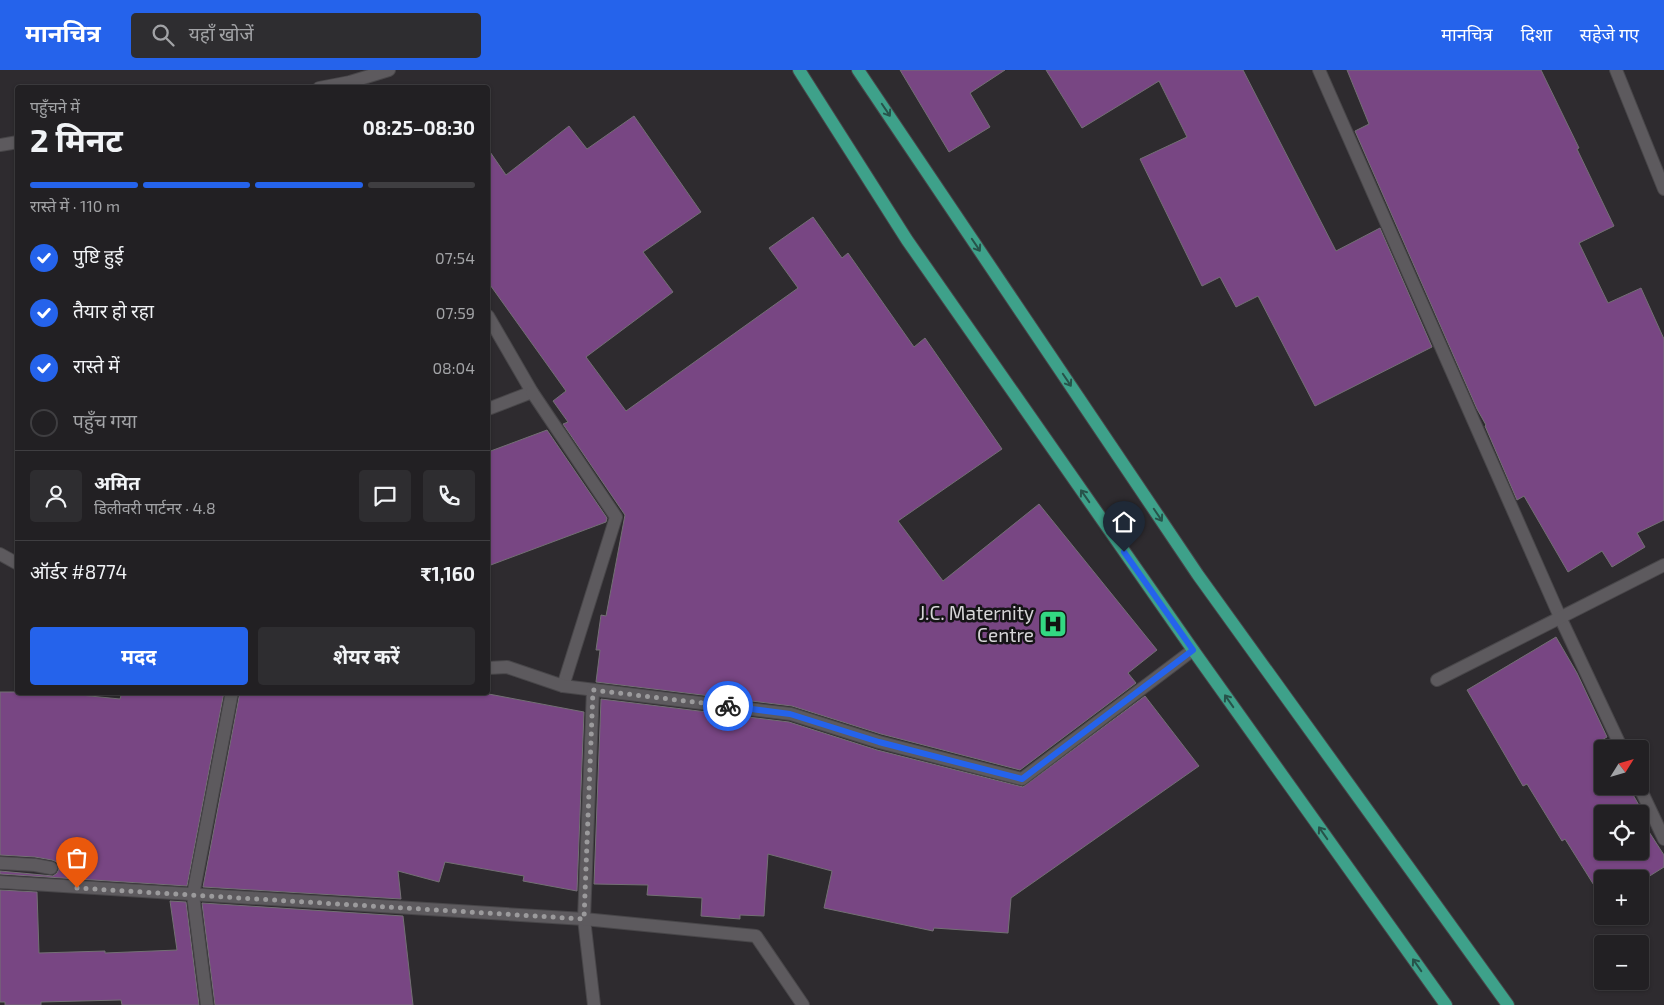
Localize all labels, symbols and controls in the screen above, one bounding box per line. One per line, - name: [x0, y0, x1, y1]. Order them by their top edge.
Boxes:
- search box: [131, 13, 481, 58]
- text: मानचित्र: [25, 18, 101, 47]
- icon: search: [149, 21, 177, 49]
- text: यहाँ खोजें: [189, 22, 254, 45]
- text: मानचित्र: [1441, 23, 1493, 45]
- text: दिशा: [1521, 23, 1552, 45]
- text: सहेजे गए: [1580, 23, 1639, 45]
- text: पहुँचने में: [30, 97, 80, 116]
- one-way arrow: [881, 103, 891, 117]
- text: 08:25–08:30: [363, 116, 475, 139]
- text: 2 मिनट: [30, 120, 123, 158]
- text: रास्ते में · 110 m: [30, 196, 120, 215]
- one-way arrow: [971, 238, 981, 252]
- icon: check: [30, 244, 58, 272]
- text: पुष्टि हुई: [73, 244, 123, 267]
- text: 07:54: [435, 248, 475, 267]
- icon: check: [30, 299, 58, 327]
- text: तैयार हो रहा: [73, 299, 154, 322]
- text: 07:59: [436, 303, 475, 322]
- icon: check: [30, 354, 58, 382]
- text: रास्ते में: [73, 354, 120, 377]
- text: 08:04: [432, 358, 475, 377]
- one-way arrow: [1062, 373, 1072, 387]
- text: पहुँच गया: [73, 409, 137, 432]
- button: person: [30, 470, 82, 522]
- button: chat: [359, 470, 411, 522]
- button: phone: [423, 470, 475, 522]
- text: अमित: [94, 471, 140, 494]
- one-way arrow: [1080, 489, 1090, 503]
- text: डिलीवरी पार्टनर · 4.8: [94, 498, 216, 517]
- pin: [1103, 501, 1145, 552]
- icon: home: [1110, 508, 1138, 536]
- one-way arrow: [1152, 508, 1163, 522]
- text: ऑर्डर #8774: [30, 560, 127, 583]
- text: ₹1,160: [420, 562, 475, 585]
- place label: J.C. Maternity Centre: [919, 601, 1034, 646]
- hospital icon: J.C. Maternity Centre: [1038, 609, 1068, 639]
- button: मदद: [30, 627, 248, 685]
- button: शेयर करें: [258, 627, 475, 685]
- courier: [703, 681, 753, 731]
- icon: bike: [714, 692, 742, 720]
- one-way arrow: [1224, 694, 1234, 708]
- north arrow: [1594, 740, 1649, 795]
- map controls: [1594, 740, 1649, 990]
- button: locate: [1594, 805, 1649, 860]
- one-way arrow: [1318, 826, 1328, 840]
- pin: [56, 837, 98, 888]
- icon: bag: [63, 844, 91, 872]
- button: +: [1594, 870, 1649, 925]
- button: −: [1594, 935, 1649, 990]
- one-way arrow: [1412, 958, 1422, 972]

